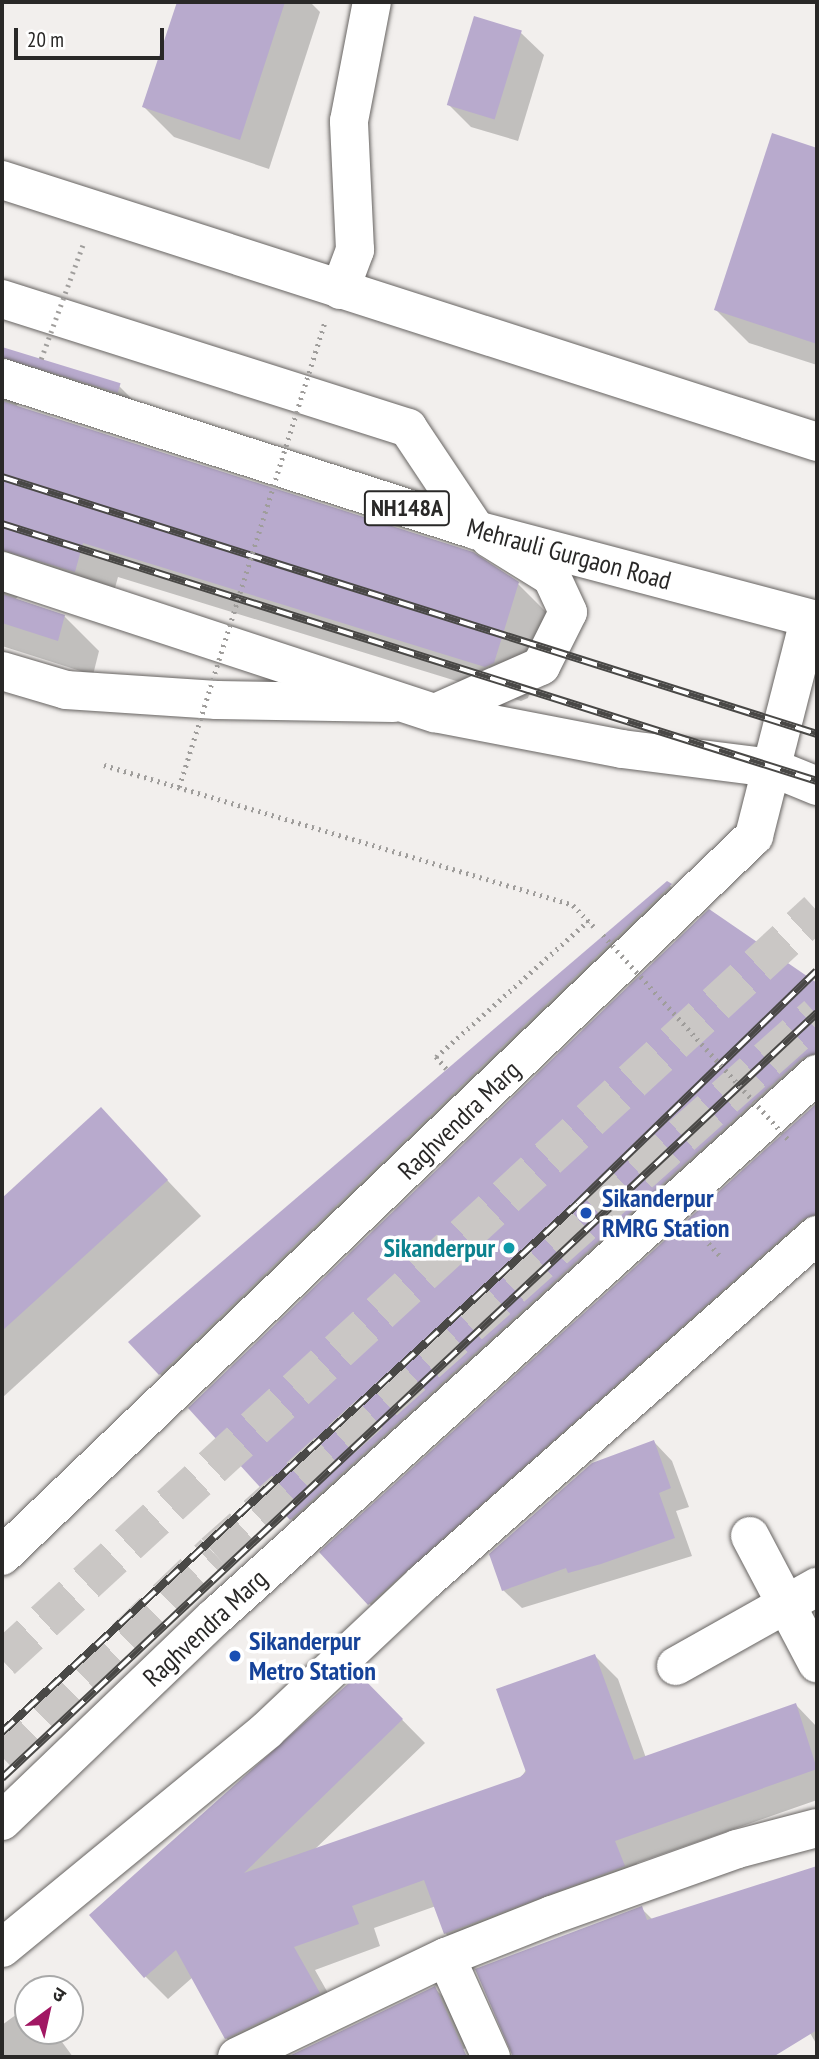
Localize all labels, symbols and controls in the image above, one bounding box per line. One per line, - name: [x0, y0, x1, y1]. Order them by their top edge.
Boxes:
- scale bar: [18, 14, 168, 58]
- text: 20 m: [27, 26, 64, 53]
- road number: NH148A: [363, 488, 451, 528]
- street label: Mehrauli Gurgaon Road: [463, 512, 675, 596]
- street label: Raghvendra Marg: [392, 1054, 526, 1186]
- place label: Sikanderpur RMRG Station: [602, 1182, 730, 1244]
- marker: Sikanderpur RMRG Station: [576, 1203, 596, 1223]
- place label: Sikanderpur: [383, 1232, 495, 1264]
- marker: Sikanderpur: [501, 1240, 517, 1256]
- street label: Raghvendra Marg: [137, 1563, 273, 1693]
- place label: Sikanderpur Metro Station: [249, 1625, 376, 1686]
- marker: Sikanderpur Metro Station: [227, 1648, 243, 1664]
- north arrow: [14, 1975, 84, 2045]
- text: उ: [48, 1981, 71, 2007]

